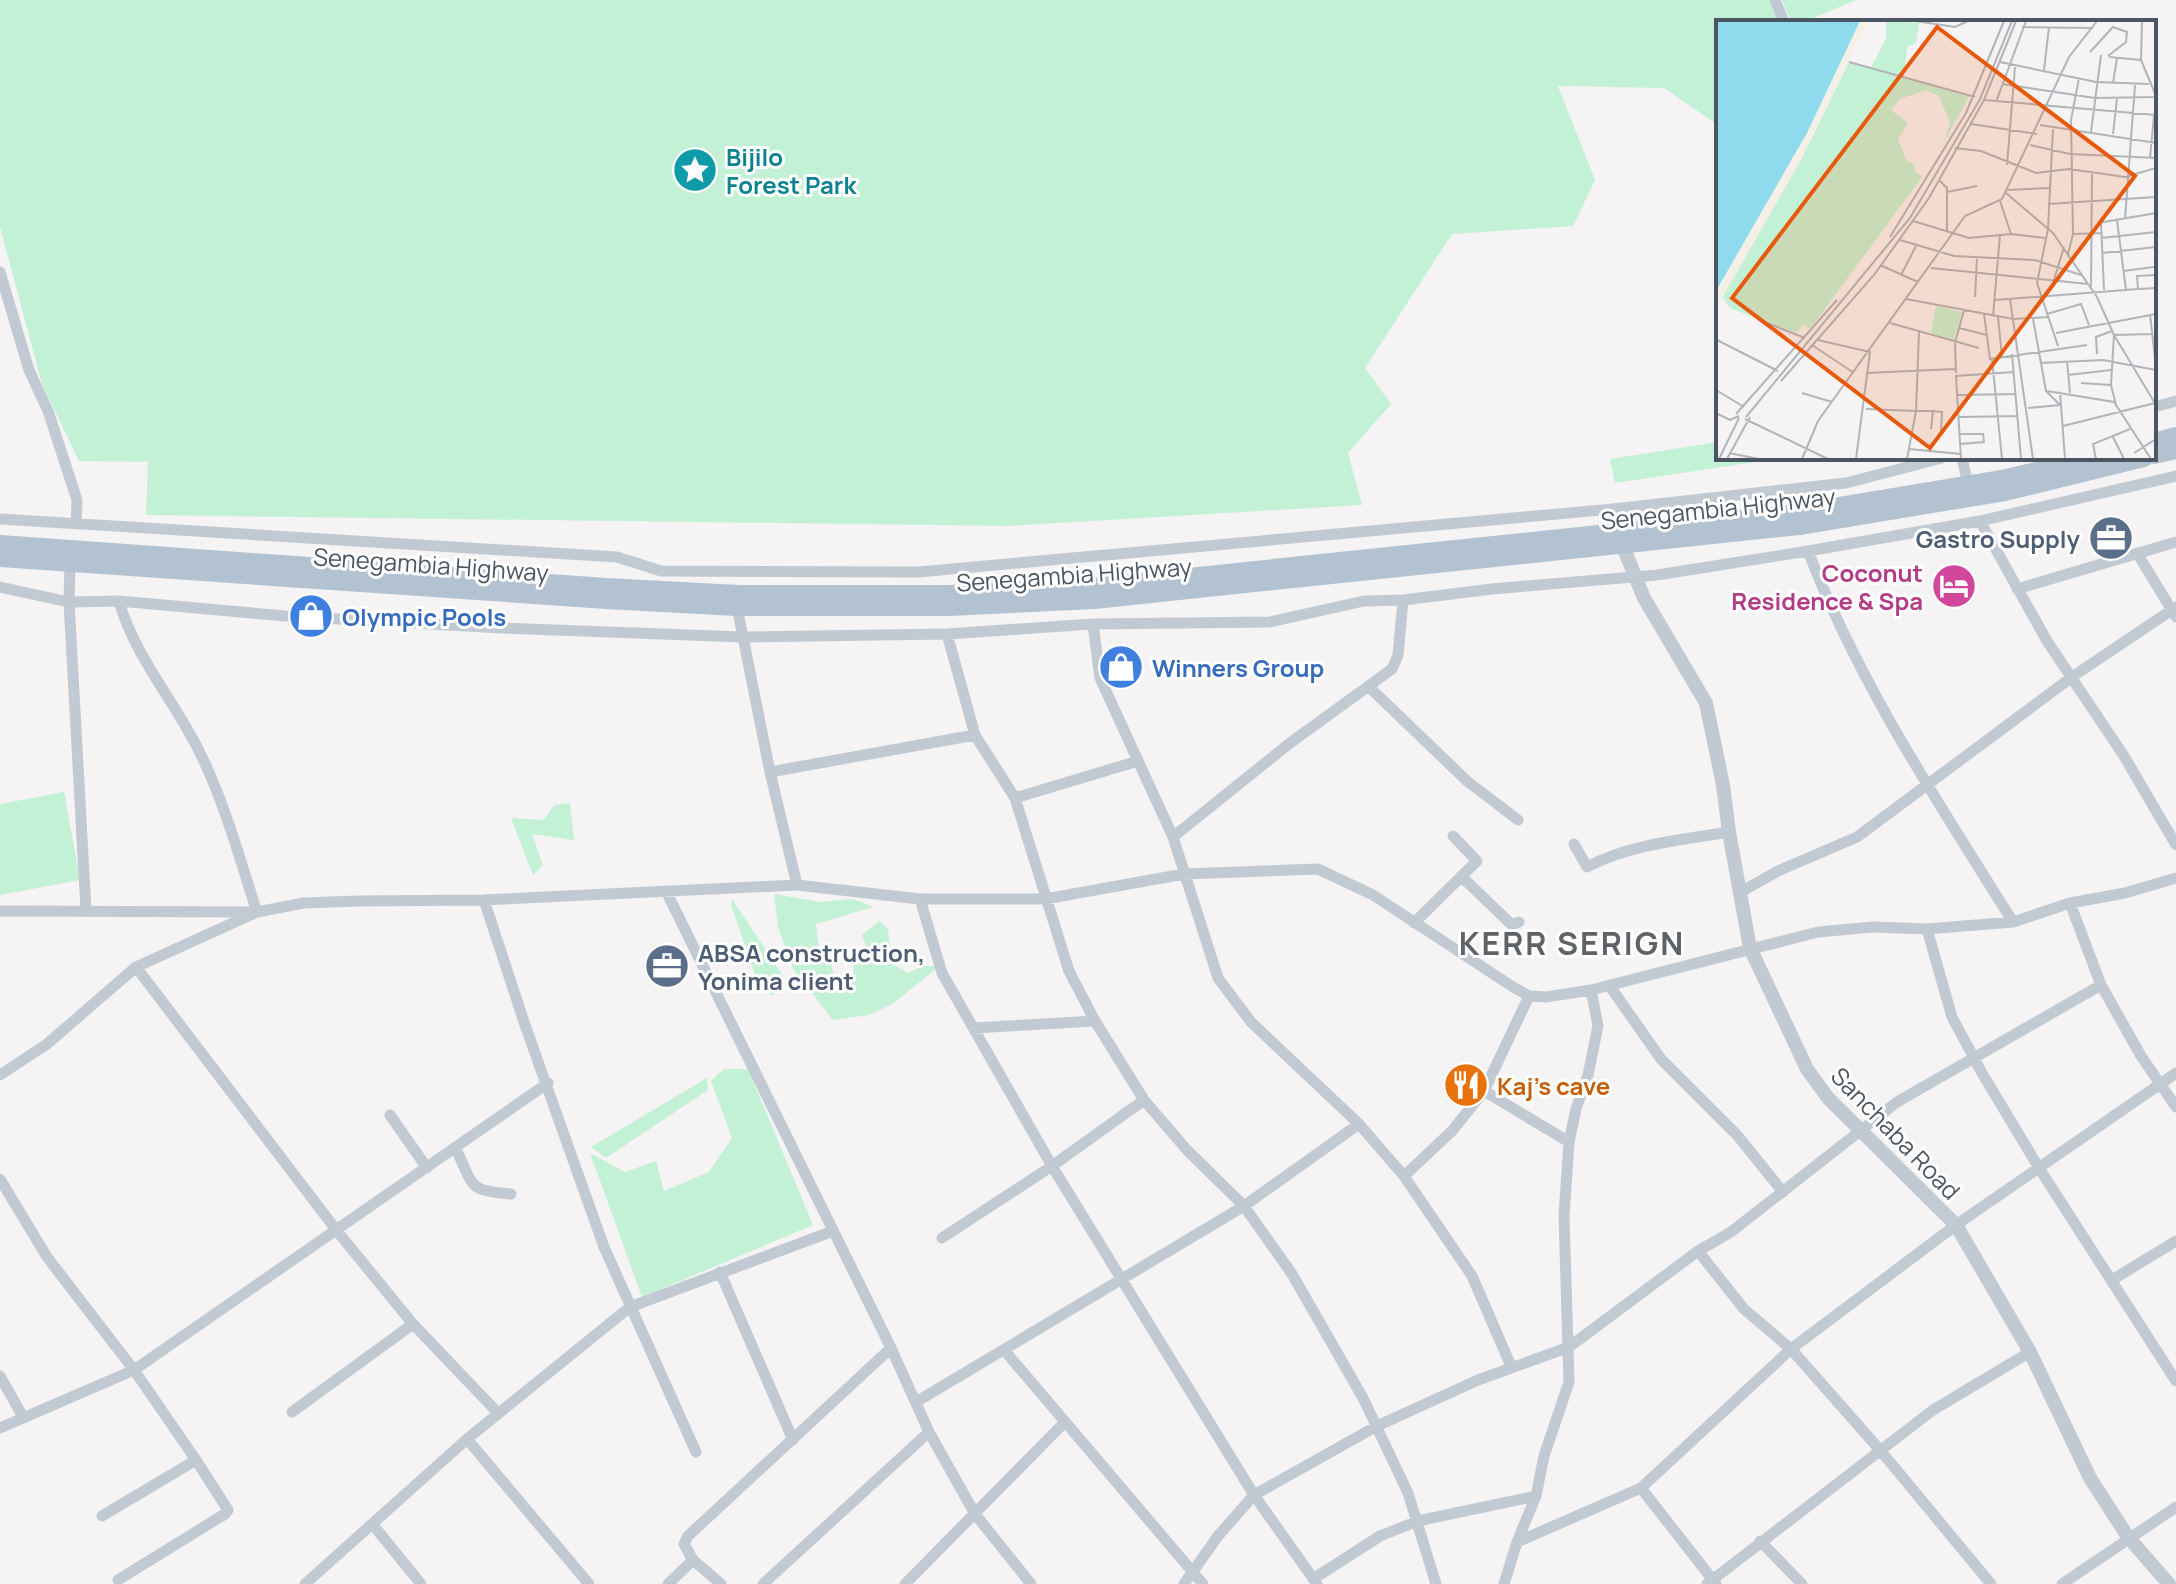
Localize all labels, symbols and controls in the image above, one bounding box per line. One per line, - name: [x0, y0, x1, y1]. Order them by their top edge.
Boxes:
- inset map: [1716, 20, 2156, 460]
- place label: Bijilo Forest Park: [726, 140, 857, 201]
- place icon: Bijilo Forest Park: [671, 146, 719, 194]
- street label: Senegambia Highway: [1599, 479, 1837, 537]
- office icon: Gastro Supply: [2087, 514, 2135, 562]
- place label: Gastro Supply: [1916, 522, 2081, 555]
- street label: Senegambia Highway: [312, 539, 550, 589]
- street label: Senegambia Highway: [955, 549, 1193, 599]
- place label: Coconut Residence & Spa: [1731, 556, 1923, 617]
- hotel icon: Coconut Residence & Spa: [1930, 562, 1978, 610]
- shop icon: Olympic Pools: [287, 592, 335, 640]
- place label: Olympic Pools: [342, 600, 506, 633]
- shop icon: Winners Group: [1097, 643, 1145, 691]
- place label: Winners Group: [1152, 651, 1324, 684]
- district label: KERR SERIGN: [1459, 921, 1685, 965]
- place label: ABSA construction, Yonima client: [698, 936, 925, 997]
- office icon: ABSA construction, Yonima client: [643, 942, 691, 990]
- street label: Sanchaba Road: [1824, 1060, 1968, 1206]
- restaurant icon: Kaj's cave: [1442, 1061, 1490, 1109]
- place label: Kaj's cave: [1497, 1069, 1610, 1102]

